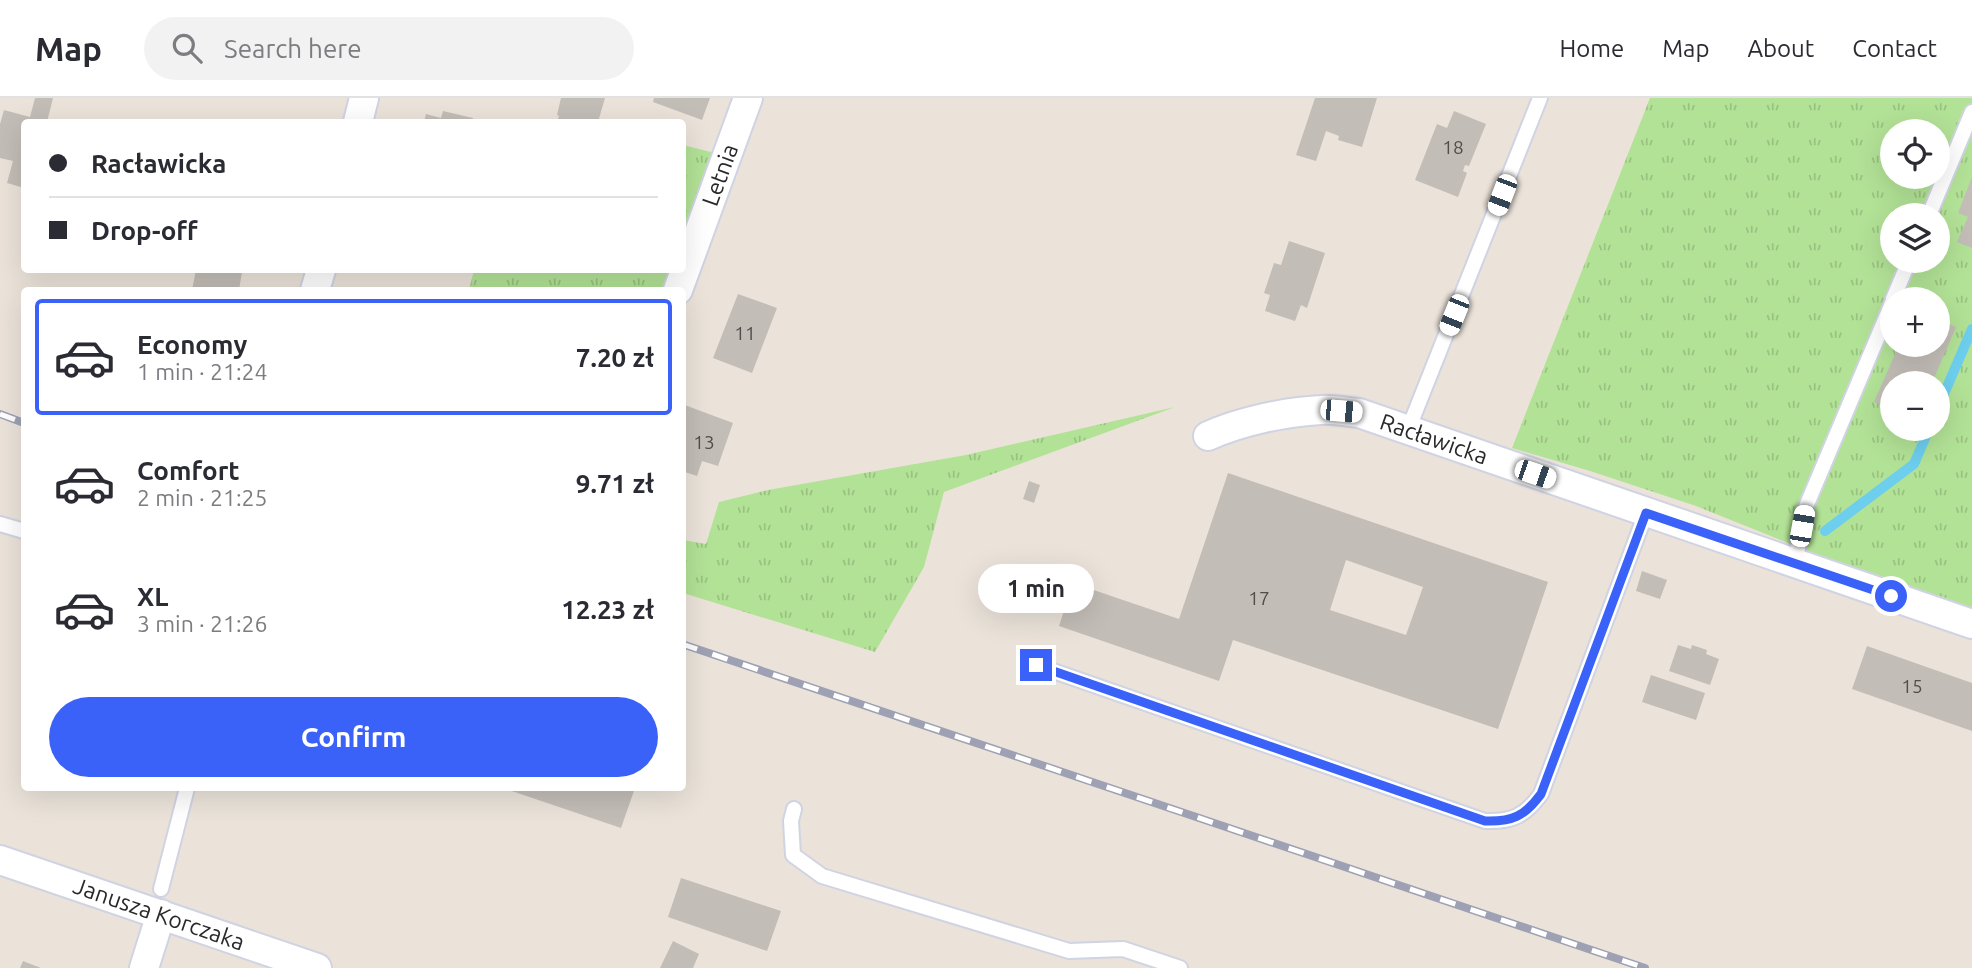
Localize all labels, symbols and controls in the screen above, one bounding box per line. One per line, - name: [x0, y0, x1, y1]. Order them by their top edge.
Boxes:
- search box: [144, 17, 634, 80]
- icon: search: [168, 29, 206, 67]
- text: Map: [35, 30, 102, 67]
- text: Search here: [224, 34, 362, 63]
- text: Home: [1559, 35, 1624, 62]
- text: Map: [1662, 35, 1709, 62]
- text: About: [1747, 35, 1814, 62]
- text: Contact: [1852, 35, 1937, 62]
- map controls: [1880, 119, 1950, 441]
- button: locate: [1880, 119, 1950, 189]
- house number: 18: [1442, 136, 1464, 158]
- street label: Letnia: [697, 140, 742, 209]
- text: Racławicka: [91, 149, 226, 178]
- car: [1485, 172, 1520, 218]
- button: layers: [1880, 203, 1950, 273]
- text: Drop-off: [91, 216, 198, 245]
- button: +: [1880, 287, 1950, 357]
- car: [1437, 292, 1472, 338]
- house number: 11: [734, 322, 756, 344]
- icon: car: [53, 326, 116, 389]
- text: Economy: [137, 330, 247, 359]
- text: 7.20 zł: [576, 343, 654, 372]
- text: 1 min · 21:24: [137, 359, 268, 384]
- button: −: [1880, 371, 1950, 441]
- car: [1320, 399, 1363, 423]
- street label: Racławicka: [1377, 408, 1491, 469]
- house number: 13: [693, 431, 715, 453]
- icon: car: [53, 452, 116, 515]
- text: Comfort: [137, 456, 240, 485]
- car: [1512, 457, 1559, 491]
- text: 9.71 zł: [576, 469, 654, 498]
- text: 2 min · 21:25: [137, 485, 268, 510]
- car: [1789, 503, 1816, 549]
- callout: 1 min: [978, 564, 1094, 612]
- text: 1 min: [1007, 576, 1065, 601]
- icon: car: [53, 578, 116, 641]
- route start: [1875, 580, 1907, 612]
- text: XL: [137, 582, 168, 611]
- house number: 17: [1248, 587, 1270, 609]
- text: 12.23 zł: [561, 595, 654, 624]
- text: 3 min · 21:26: [137, 611, 268, 636]
- route end: [1020, 649, 1052, 681]
- house number: 15: [1901, 675, 1923, 697]
- button: Confirm: [49, 697, 658, 777]
- street label: Janusza Korczaka: [70, 873, 248, 955]

